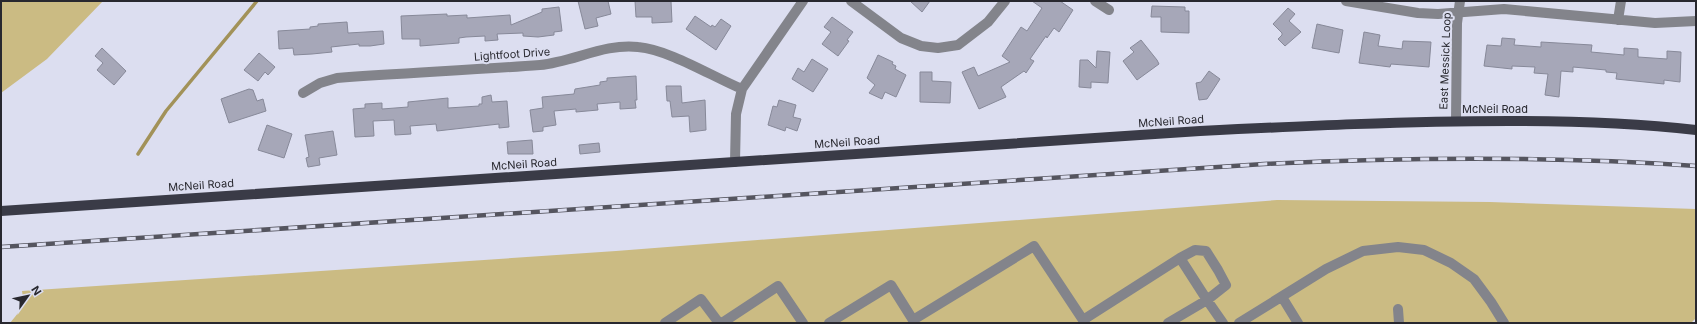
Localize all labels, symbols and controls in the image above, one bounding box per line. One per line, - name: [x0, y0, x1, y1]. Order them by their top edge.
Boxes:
- street label: East Messick Loop: [1436, 12, 1454, 110]
- street label: Lightfoot Drive: [473, 44, 551, 64]
- street label: McNeil Road: [1462, 102, 1528, 116]
- street label: McNeil Road: [1138, 112, 1204, 130]
- street label: McNeil Road: [814, 133, 880, 151]
- street label: McNeil Road: [491, 155, 557, 173]
- street label: McNeil Road: [168, 176, 234, 194]
- north arrow: [8, 276, 48, 316]
- text: N: [28, 283, 45, 298]

